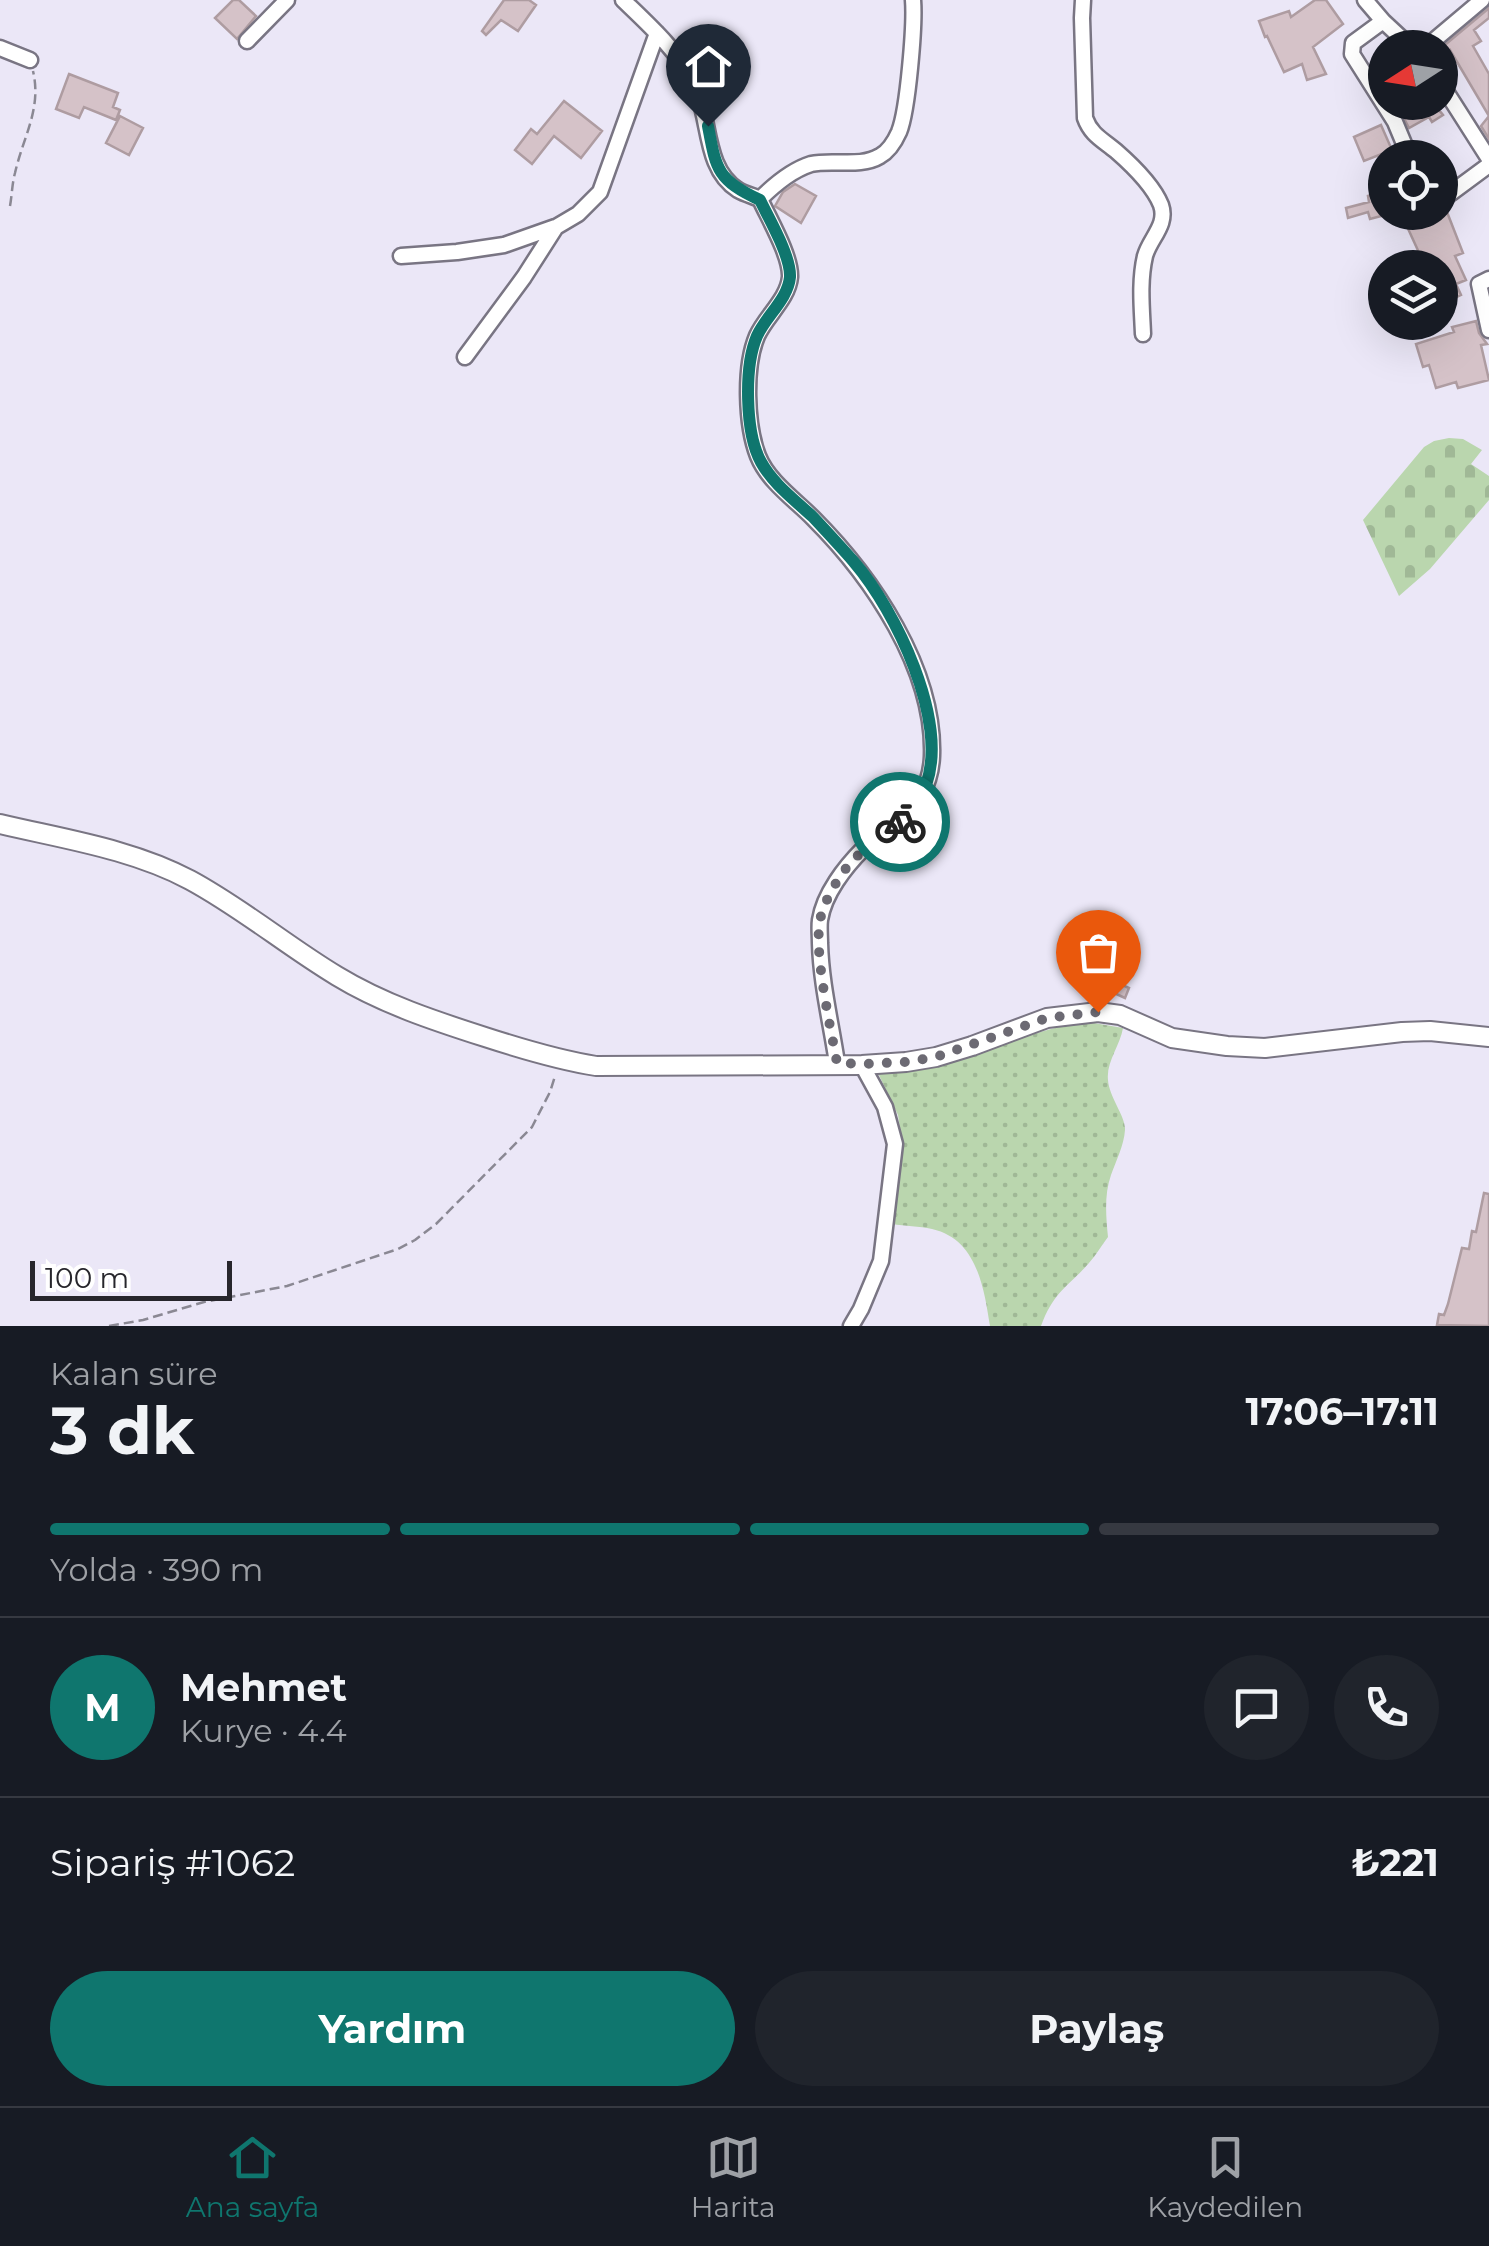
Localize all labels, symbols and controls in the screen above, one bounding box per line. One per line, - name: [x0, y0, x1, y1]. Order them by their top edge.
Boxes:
- pin: [666, 24, 751, 127]
- north arrow: [1368, 30, 1458, 120]
- map controls: [1368, 30, 1458, 340]
- icon: home: [681, 39, 736, 94]
- button: locate: [1368, 140, 1458, 230]
- button: layers: [1368, 250, 1458, 340]
- courier: [850, 772, 950, 872]
- icon: bike: [873, 795, 928, 850]
- pin: [1056, 910, 1141, 1013]
- icon: bag: [1071, 925, 1126, 980]
- scale bar: [30, 1256, 232, 1300]
- text: 100 m: [45, 1261, 129, 1295]
- text: Kalan süre: [50, 1354, 218, 1393]
- text: 17:06–17:11: [1246, 1388, 1439, 1435]
- text: 3 dk: [50, 1391, 194, 1470]
- text: Yolda · 390 m: [50, 1550, 264, 1589]
- button: chat: [1204, 1655, 1309, 1760]
- button: phone: [1334, 1655, 1439, 1760]
- text: Mehmet: [180, 1664, 347, 1711]
- text: M: [84, 1684, 121, 1731]
- text: Kurye · 4.4: [180, 1711, 347, 1750]
- text: Sipariş #1062: [50, 1839, 295, 1886]
- text: ₺221: [1351, 1839, 1439, 1886]
- button: Yardım: [50, 1971, 735, 2086]
- button: Paylaş: [755, 1971, 1439, 2086]
- tab: Ana sayfa: [186, 2130, 319, 2224]
- tab: Harita: [691, 2130, 776, 2224]
- tab: Kaydedilen: [1147, 2130, 1303, 2224]

